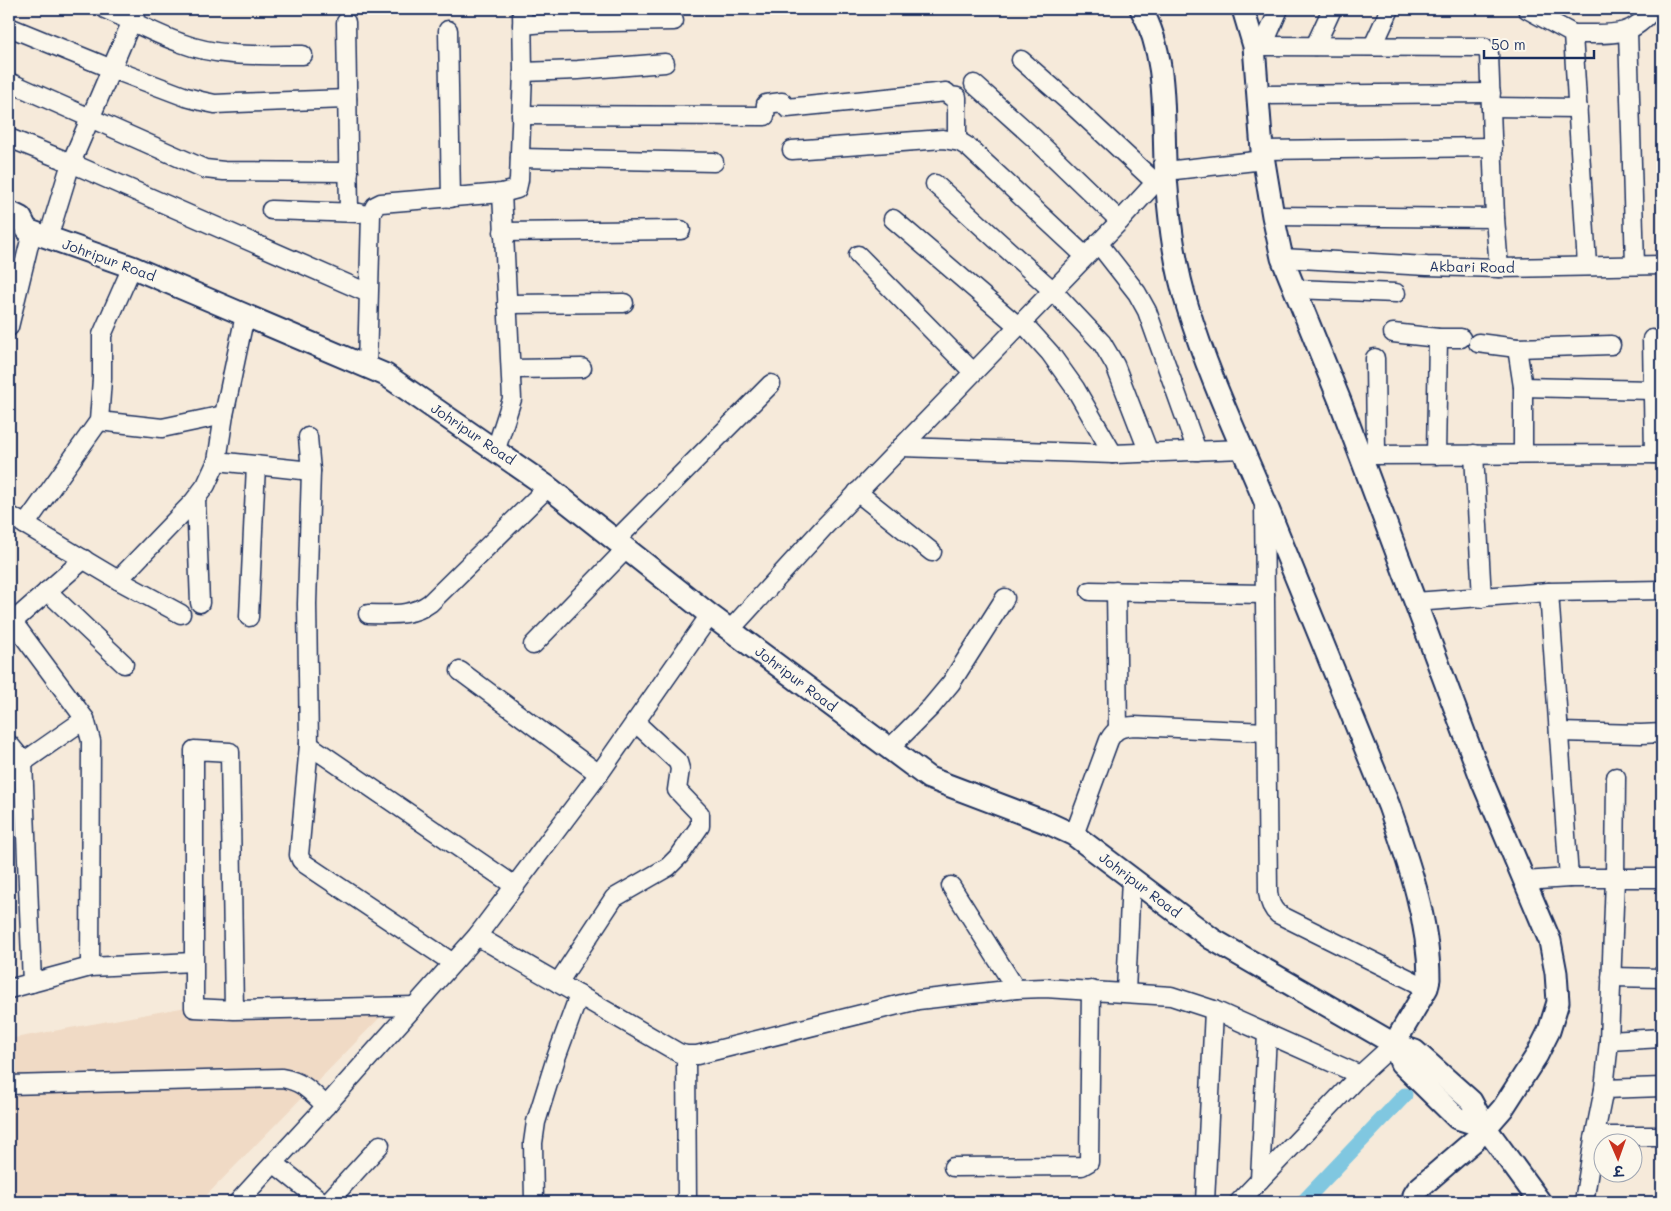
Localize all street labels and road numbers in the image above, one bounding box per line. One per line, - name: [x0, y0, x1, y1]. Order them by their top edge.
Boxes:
- street label: Johripur Road: [60, 234, 159, 285]
- street label: Akbari Road: [1429, 256, 1515, 277]
- street label: Johripur Road: [427, 398, 519, 469]
- street label: Johripur Road: [752, 642, 841, 716]
- street label: Johripur Road: [1096, 848, 1185, 922]

